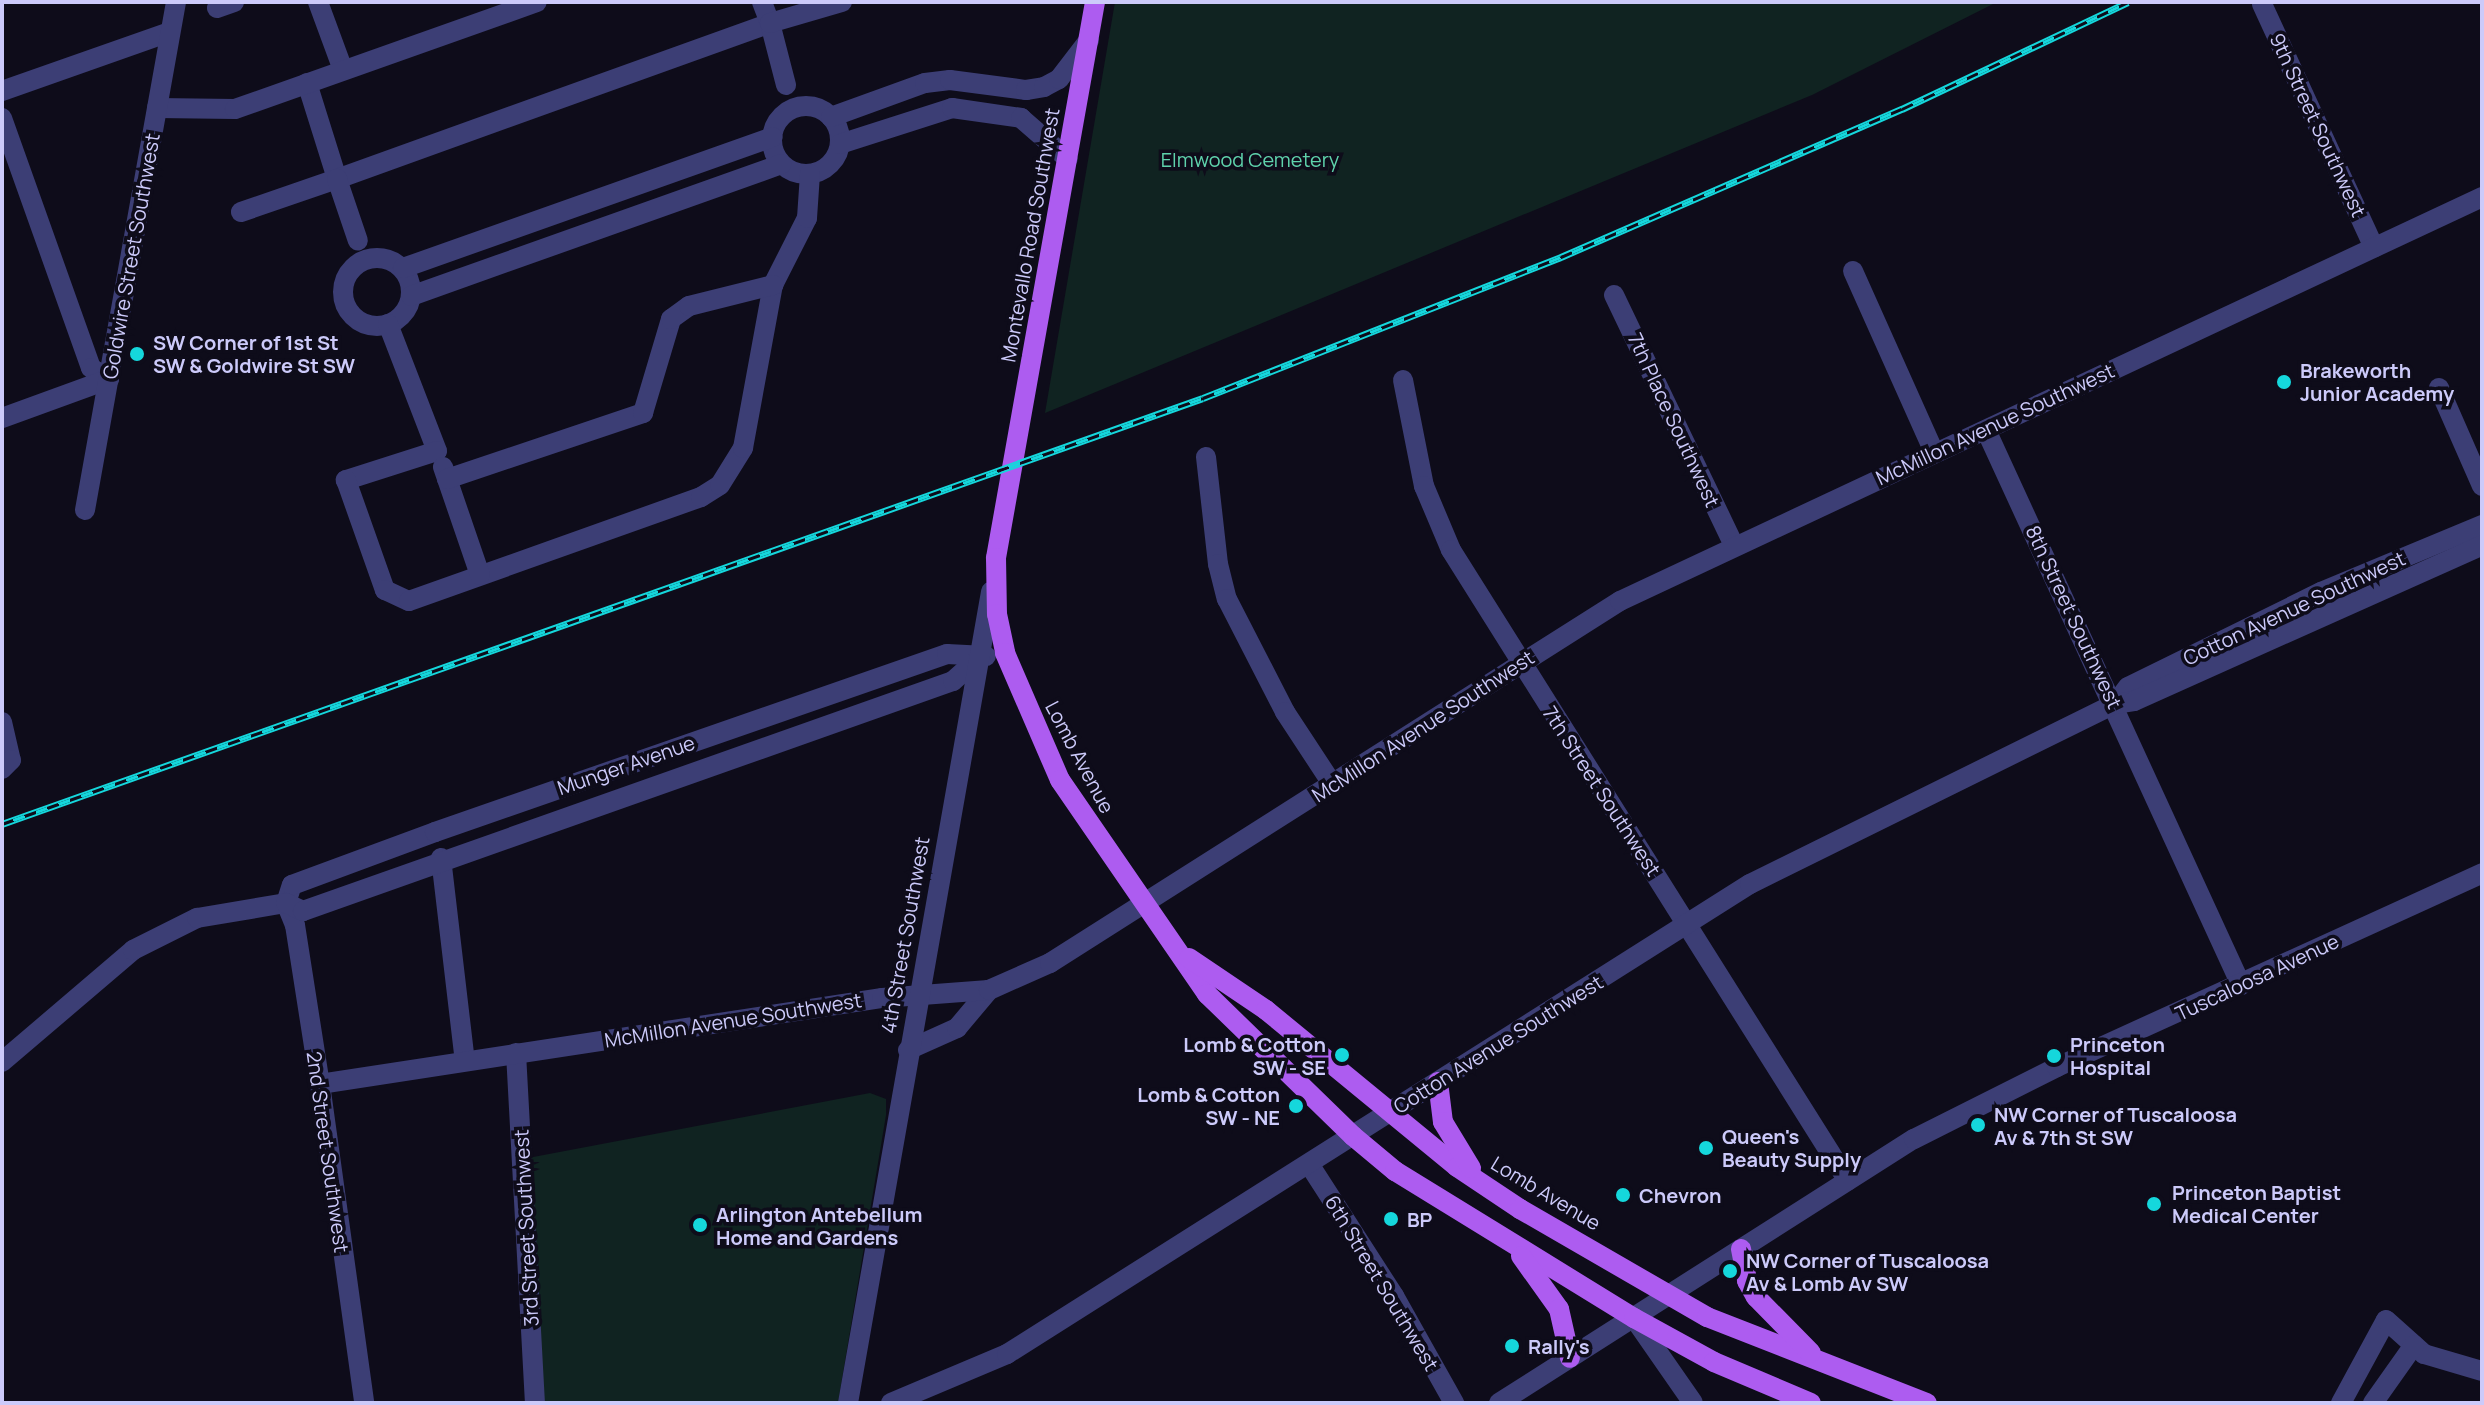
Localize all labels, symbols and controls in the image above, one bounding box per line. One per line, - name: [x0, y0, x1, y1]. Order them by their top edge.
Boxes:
- street label: 9th Street Southwest: [2265, 29, 2371, 221]
- street label: Montevallo Road Southwest: [996, 106, 1064, 364]
- street label: Goldwire Street Southwest: [98, 131, 164, 381]
- park label: Elmwood Cemetery: [1161, 147, 1339, 171]
- street label: 7th Place Southwest: [1623, 329, 1725, 511]
- place label: SW Corner of 1st St SW & Goldwire St SW: [153, 330, 355, 377]
- marker: SW Corner of 1st St SW & Goldwire St SW: [128, 345, 146, 363]
- street label: McMillon Avenue Southwest: [1872, 358, 2118, 490]
- place label: Brakeworth Junior Academy: [2300, 358, 2454, 405]
- marker: Brakeworth Junior Academy: [2275, 373, 2293, 391]
- street label: 8th Street Southwest: [2021, 522, 2127, 712]
- street label: Cotton Avenue Southwest: [2179, 546, 2409, 670]
- street label: McMillon Avenue Southwest: [1307, 645, 1539, 807]
- street label: Lomb Avenue: [1040, 697, 1120, 817]
- street label: 7th Street Southwest: [1538, 702, 1666, 880]
- street label: Munger Avenue: [554, 730, 698, 800]
- street label: 4th Street Southwest: [876, 835, 934, 1035]
- street label: Tuscaloosa Avenue: [2171, 929, 2343, 1025]
- street label: Cotton Avenue Southwest: [1389, 970, 1607, 1118]
- street label: McMillon Avenue Southwest: [603, 988, 863, 1052]
- place label: Lomb & Cotton SW - SE: [1183, 1032, 1326, 1079]
- place label: Princeton Hospital: [2070, 1032, 2165, 1079]
- marker: Lomb & Cotton SW - SE: [1333, 1046, 1351, 1064]
- marker: Princeton Hospital: [2045, 1047, 2063, 1065]
- street label: 2nd Street Southwest: [302, 1050, 354, 1254]
- place label: Lomb & Cotton SW - NE: [1137, 1082, 1280, 1129]
- marker: Lomb & Cotton SW - NE: [1287, 1097, 1305, 1115]
- place label: NW Corner of Tuscaloosa Av & 7th St SW: [1994, 1102, 2237, 1149]
- marker: NW Corner of Tuscaloosa Av & 7th St SW: [1969, 1116, 1987, 1134]
- place label: Queen's Beauty Supply: [1722, 1124, 1861, 1171]
- street label: 3rd Street Southwest: [509, 1129, 543, 1327]
- marker: Queen's Beauty Supply: [1697, 1139, 1715, 1157]
- street label: Lomb Avenue: [1487, 1151, 1605, 1235]
- place label: Princeton Baptist Medical Center: [2172, 1180, 2341, 1227]
- place label: Chevron: [1639, 1183, 1722, 1207]
- marker: Chevron: [1614, 1186, 1632, 1204]
- street label: 6th Street Southwest: [1320, 1191, 1444, 1375]
- marker: Princeton Baptist Medical Center: [2143, 1193, 2165, 1215]
- place label: Arlington Antebellum Home and Gardens: [716, 1202, 923, 1249]
- place label: BP: [1407, 1207, 1432, 1231]
- marker: BP: [1382, 1210, 1400, 1228]
- marker: Arlington Antebellum Home and Gardens: [691, 1216, 709, 1234]
- place label: NW Corner of Tuscaloosa Av & Lomb Av SW: [1746, 1248, 1989, 1295]
- marker: NW Corner of Tuscaloosa Av & Lomb Av SW: [1721, 1262, 1739, 1280]
- place label: Rally's: [1528, 1334, 1590, 1358]
- marker: Rally's: [1503, 1337, 1521, 1355]

